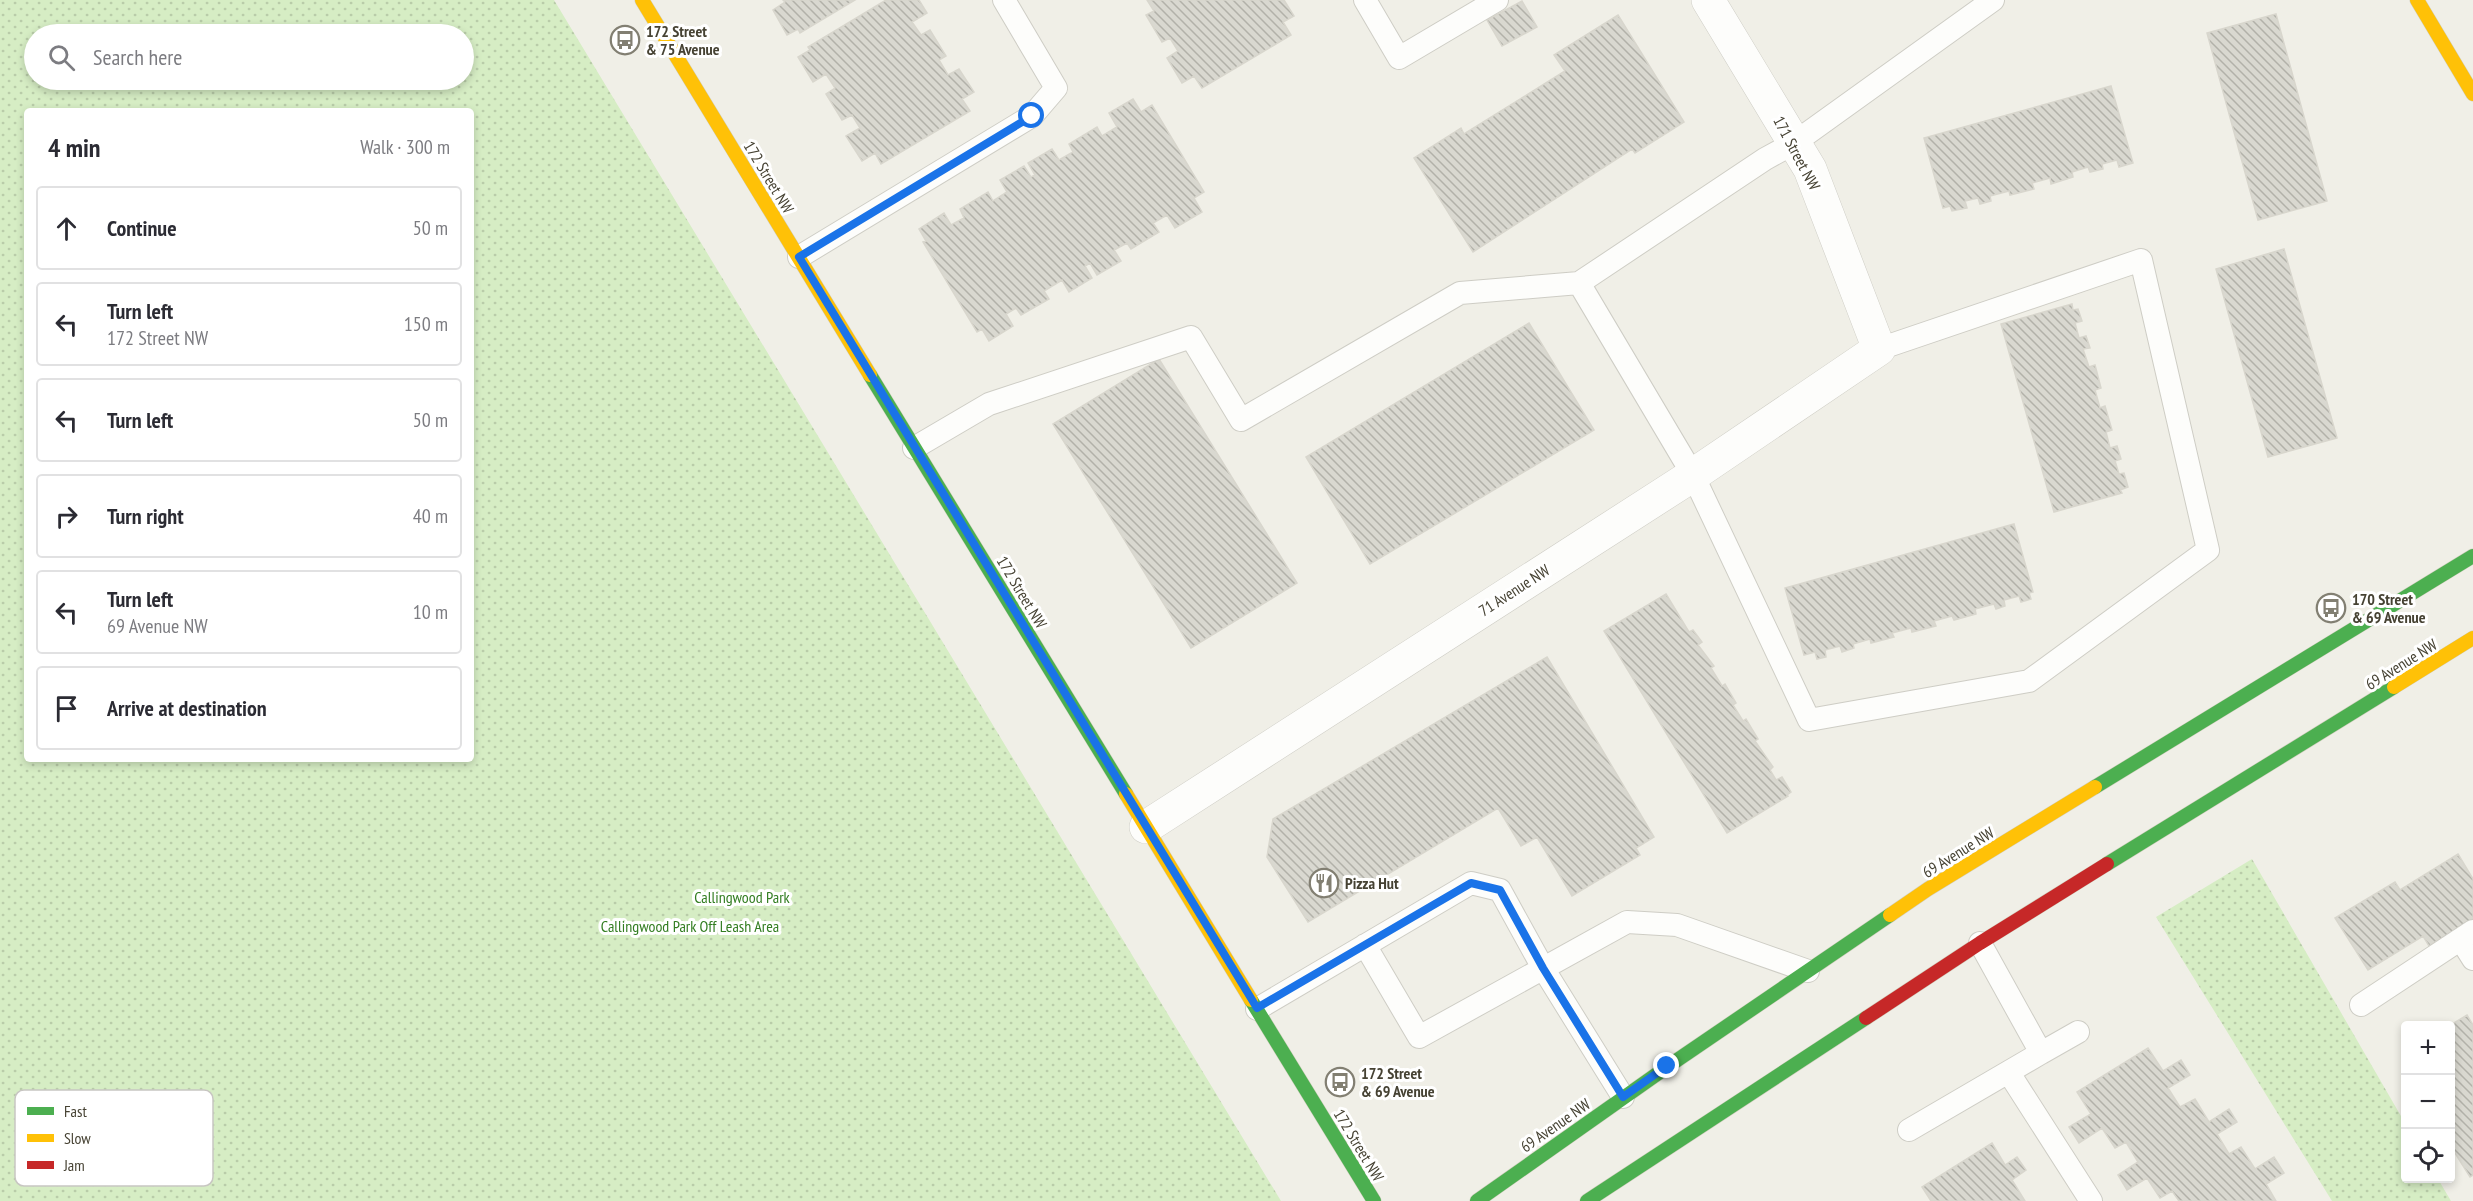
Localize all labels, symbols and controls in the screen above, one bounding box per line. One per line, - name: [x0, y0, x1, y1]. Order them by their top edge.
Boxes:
- place label: 172 Street & 75 Avenue: [646, 21, 720, 59]
- search box: [24, 24, 474, 90]
- bus stop icon: 172 Street & 75 Avenue: [609, 24, 641, 56]
- icon: search: [45, 41, 78, 74]
- text: Search here: [93, 43, 182, 71]
- route start: [1018, 102, 1044, 128]
- street label: 171 Street NW: [1769, 113, 1825, 194]
- text: 4 min: [48, 131, 101, 164]
- text: Walk · 300 m: [360, 134, 450, 160]
- street label: 172 Street NW: [740, 137, 799, 217]
- icon: ahead: [50, 212, 83, 245]
- text: Continue: [107, 214, 177, 242]
- text: 50 m: [413, 215, 448, 241]
- text: Turn left: [107, 297, 173, 325]
- icon: left: [50, 308, 83, 341]
- text: 150 m: [404, 311, 448, 337]
- text: 172 Street NW: [107, 325, 208, 351]
- icon: left: [50, 404, 83, 437]
- text: Turn left: [107, 406, 173, 434]
- text: 50 m: [413, 407, 448, 433]
- icon: right: [50, 500, 83, 533]
- text: Turn right: [107, 502, 184, 530]
- text: 40 m: [413, 503, 448, 529]
- street label: 172 Street NW: [993, 552, 1052, 632]
- street label: 71 Avenue NW: [1475, 560, 1553, 620]
- text: Turn left: [107, 585, 173, 613]
- place label: 170 Street & 69 Avenue: [2352, 589, 2426, 627]
- bus stop icon: 170 Street & 69 Avenue: [2315, 592, 2347, 624]
- icon: left: [50, 596, 83, 629]
- text: 10 m: [413, 599, 448, 625]
- text: 69 Avenue NW: [107, 613, 208, 639]
- street label: 69 Avenue NW: [2362, 634, 2441, 694]
- icon: arrive: [50, 692, 83, 725]
- text: Arrive at destination: [107, 694, 267, 722]
- street label: 69 Avenue NW: [1919, 822, 1998, 882]
- restaurant icon: Pizza Hut: [1308, 867, 1340, 899]
- place label: Pizza Hut: [1345, 873, 1399, 893]
- park label: Callingwood Park: [694, 887, 791, 907]
- park label: Callingwood Park Off Leash Area: [601, 916, 779, 936]
- map controls: [2401, 1021, 2455, 1183]
- button: +: [2401, 1021, 2455, 1075]
- route end: [1653, 1052, 1679, 1078]
- place label: 172 Street & 69 Avenue: [1361, 1063, 1435, 1101]
- bus stop icon: 172 Street & 69 Avenue: [1324, 1066, 1356, 1098]
- button: −: [2401, 1075, 2455, 1129]
- legend: [15, 1090, 213, 1186]
- street label: 69 Avenue NW: [1516, 1094, 1594, 1156]
- text: Fast: [64, 1101, 87, 1121]
- street label: 172 Street NW: [1330, 1105, 1389, 1185]
- text: Slow: [64, 1128, 91, 1148]
- button: locate: [2401, 1129, 2455, 1183]
- text: Jam: [63, 1155, 85, 1175]

